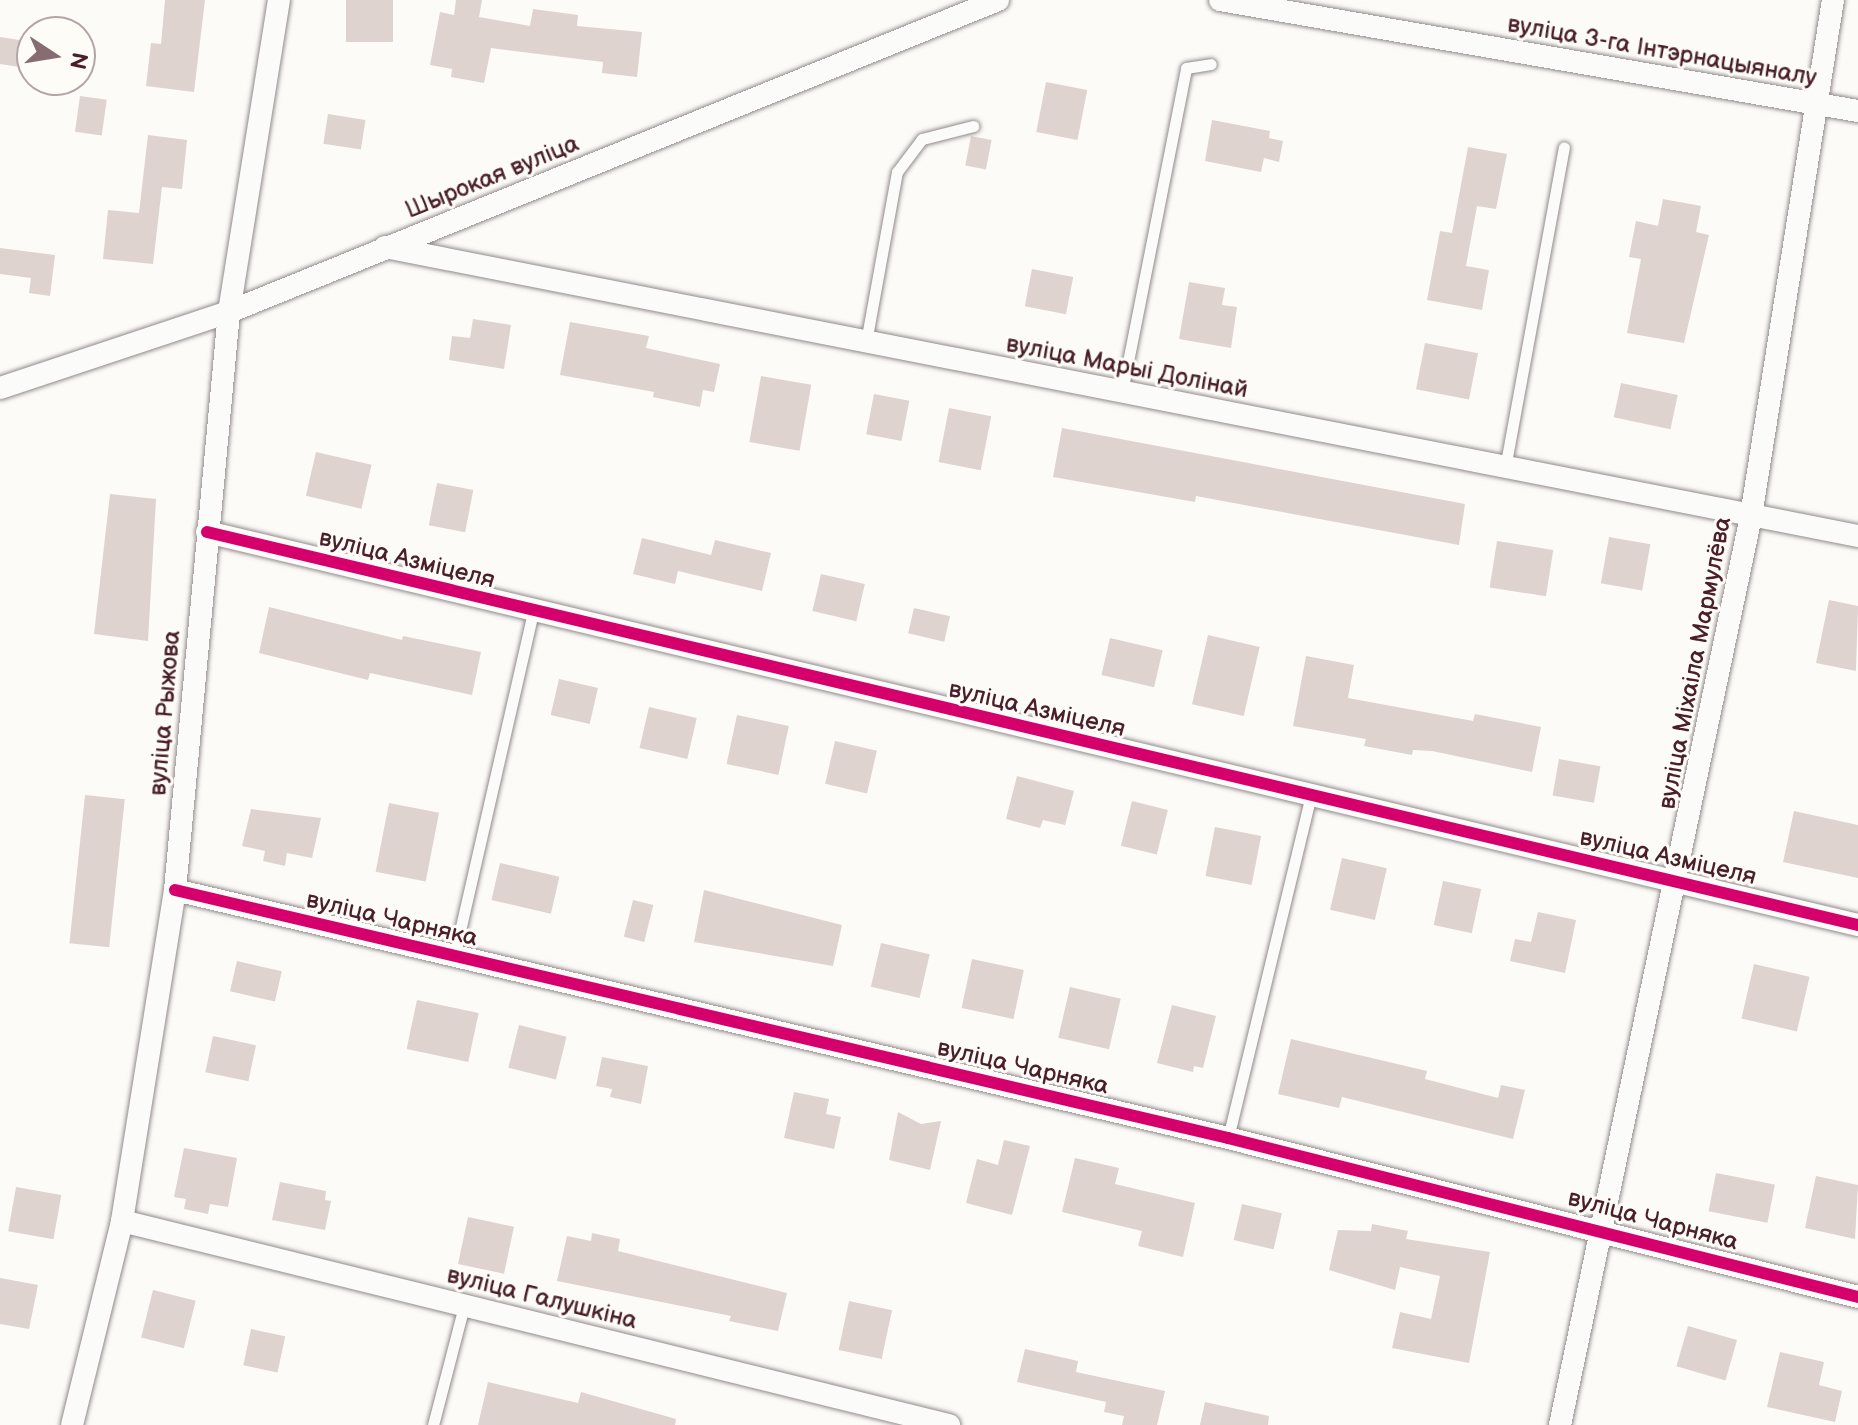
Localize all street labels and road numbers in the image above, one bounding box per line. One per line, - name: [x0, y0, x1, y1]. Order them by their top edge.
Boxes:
- street label: вуліца 3-га Інтэрнацыяналу: [1505, 10, 1819, 92]
- street label: Шырокая вуліца: [401, 129, 583, 225]
- street label: вуліца Марыі Долінай: [1004, 329, 1250, 405]
- street label: вуліца Міхаіла Мармулёва: [1653, 514, 1737, 812]
- street label: вуліца Азміцеля: [316, 523, 498, 595]
- street label: вуліца Рыжова: [143, 629, 187, 797]
- street label: вуліца Азміцеля: [946, 675, 1128, 743]
- street label: вуліца Азміцеля: [1577, 823, 1759, 891]
- street label: вуліца Чарняка: [303, 885, 481, 953]
- street label: вуліца Чарняка: [934, 1033, 1112, 1101]
- street label: вуліца Чарняка: [1565, 1183, 1741, 1257]
- street label: вуліца Галушкіна: [444, 1260, 640, 1336]

